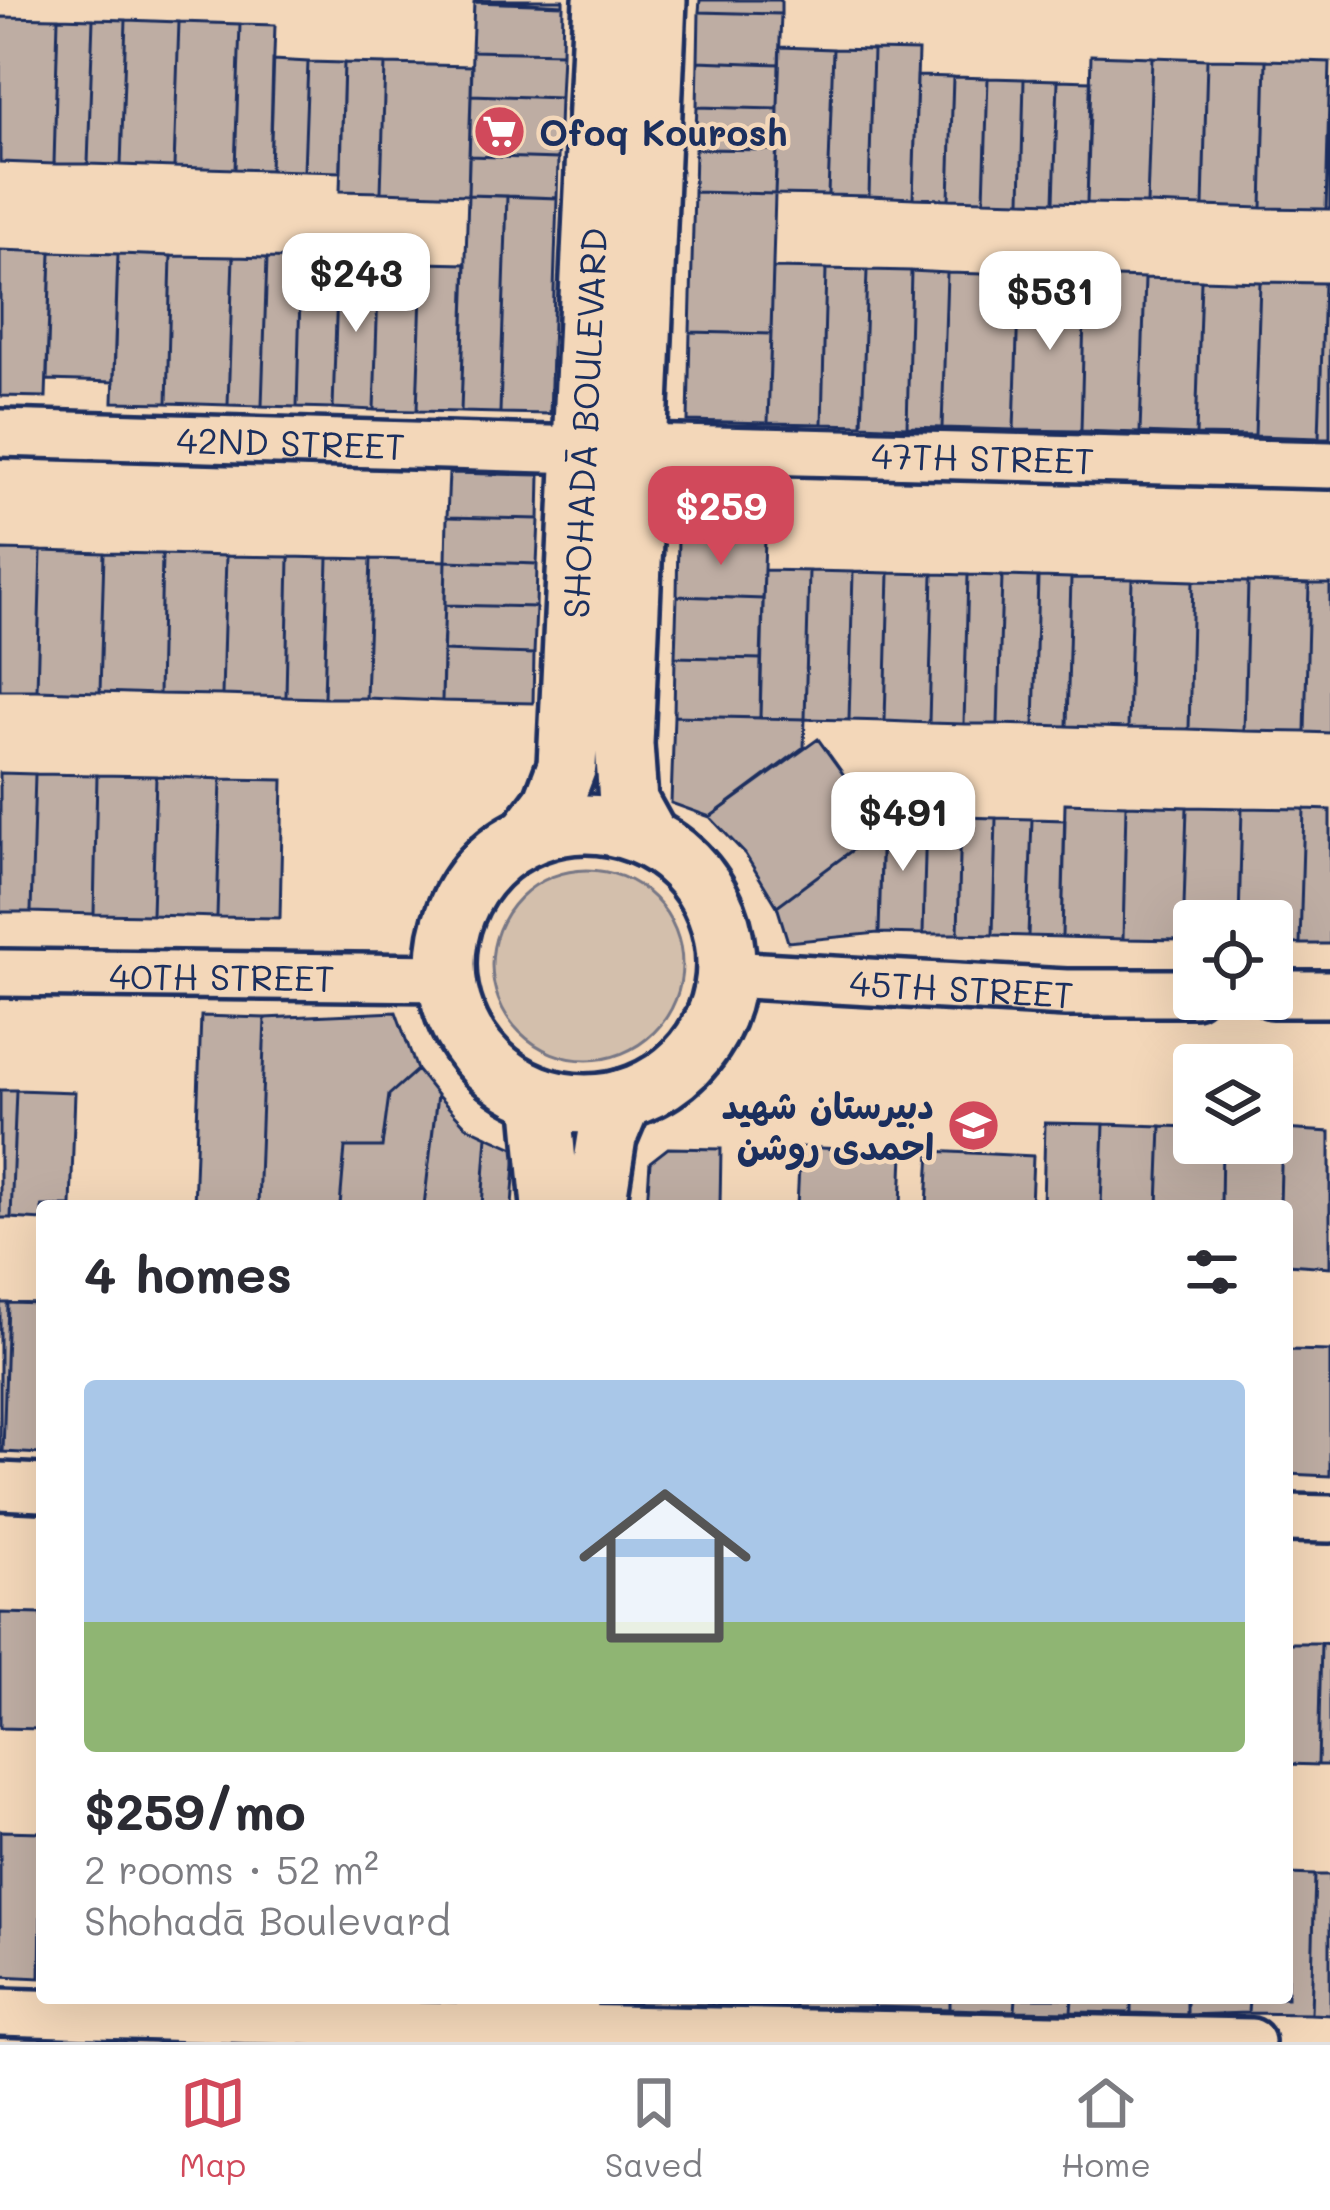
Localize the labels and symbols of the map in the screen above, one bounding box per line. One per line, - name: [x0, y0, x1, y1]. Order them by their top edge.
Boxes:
- supermarket icon: Ofoq Kourosh: [472, 103, 528, 159]
- place label: Ofoq Kourosh: [539, 108, 788, 155]
- street label: SHOHADĀ BOULEVARD: [550, 226, 616, 619]
- pin: $243: [285, 233, 427, 335]
- pin: $531: [979, 251, 1121, 353]
- street label: 42ND STREET: [176, 415, 406, 468]
- street label: 47TH STREET: [871, 430, 1095, 483]
- pin: $259: [650, 466, 792, 568]
- pin: $491: [832, 772, 974, 874]
- street label: 40TH STREET: [109, 951, 335, 1000]
- street label: 45TH STREET: [848, 957, 1075, 1017]
- place label: دبیرستان شهید احمدی روشن: [722, 1081, 934, 1170]
- school or university icon: دبیرستان شهید احمدی روشن: [945, 1097, 1001, 1153]

